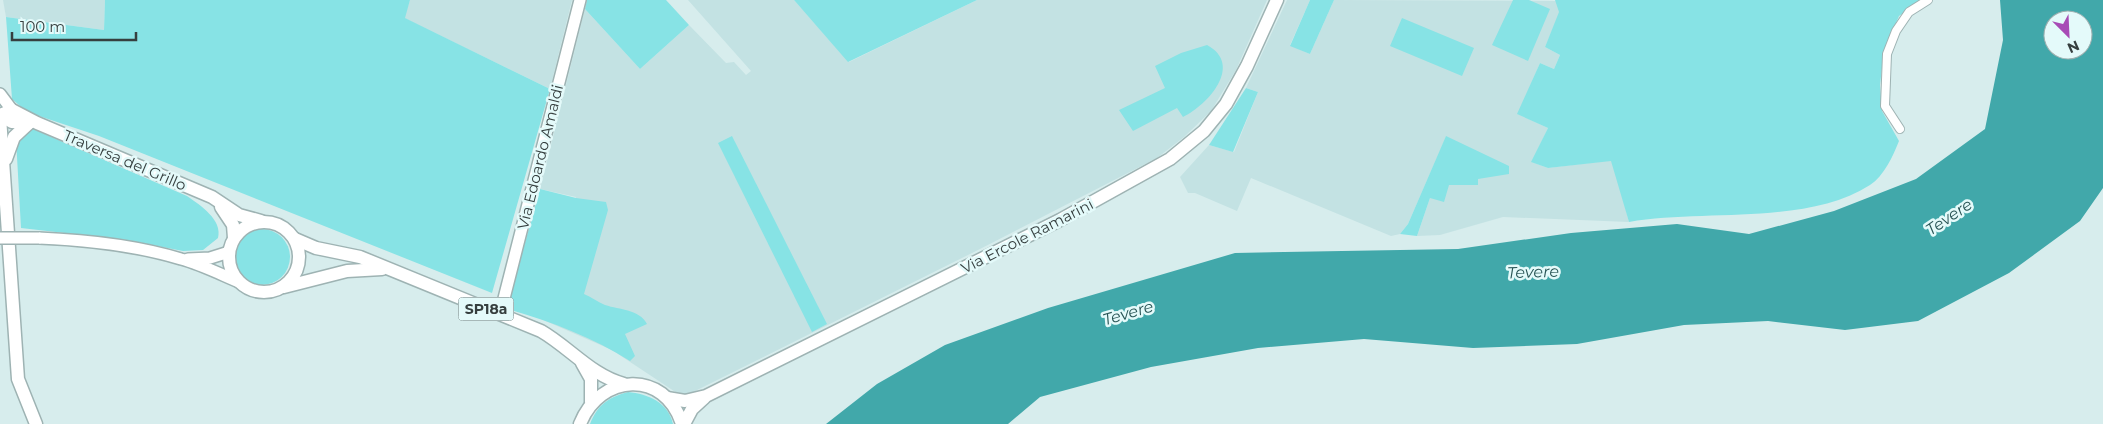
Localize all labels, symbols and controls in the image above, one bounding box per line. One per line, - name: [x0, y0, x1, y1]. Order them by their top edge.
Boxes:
- scale bar: [12, 10, 136, 42]
- north arrow: [2043, 10, 2093, 60]
- text: 100 m: [20, 17, 65, 36]
- text: N: [2064, 36, 2082, 57]
- street label: Via Edoardo Amaldi: [513, 83, 567, 231]
- street label: Traversa del Grillo: [61, 126, 189, 194]
- street label: Via Ercole Ramarini: [958, 194, 1096, 278]
- water label: Tevere: [1922, 195, 1976, 239]
- water label: Tevere: [1507, 262, 1559, 282]
- water label: Tevere: [1100, 297, 1156, 329]
- road number: SP18a: [458, 298, 514, 320]

